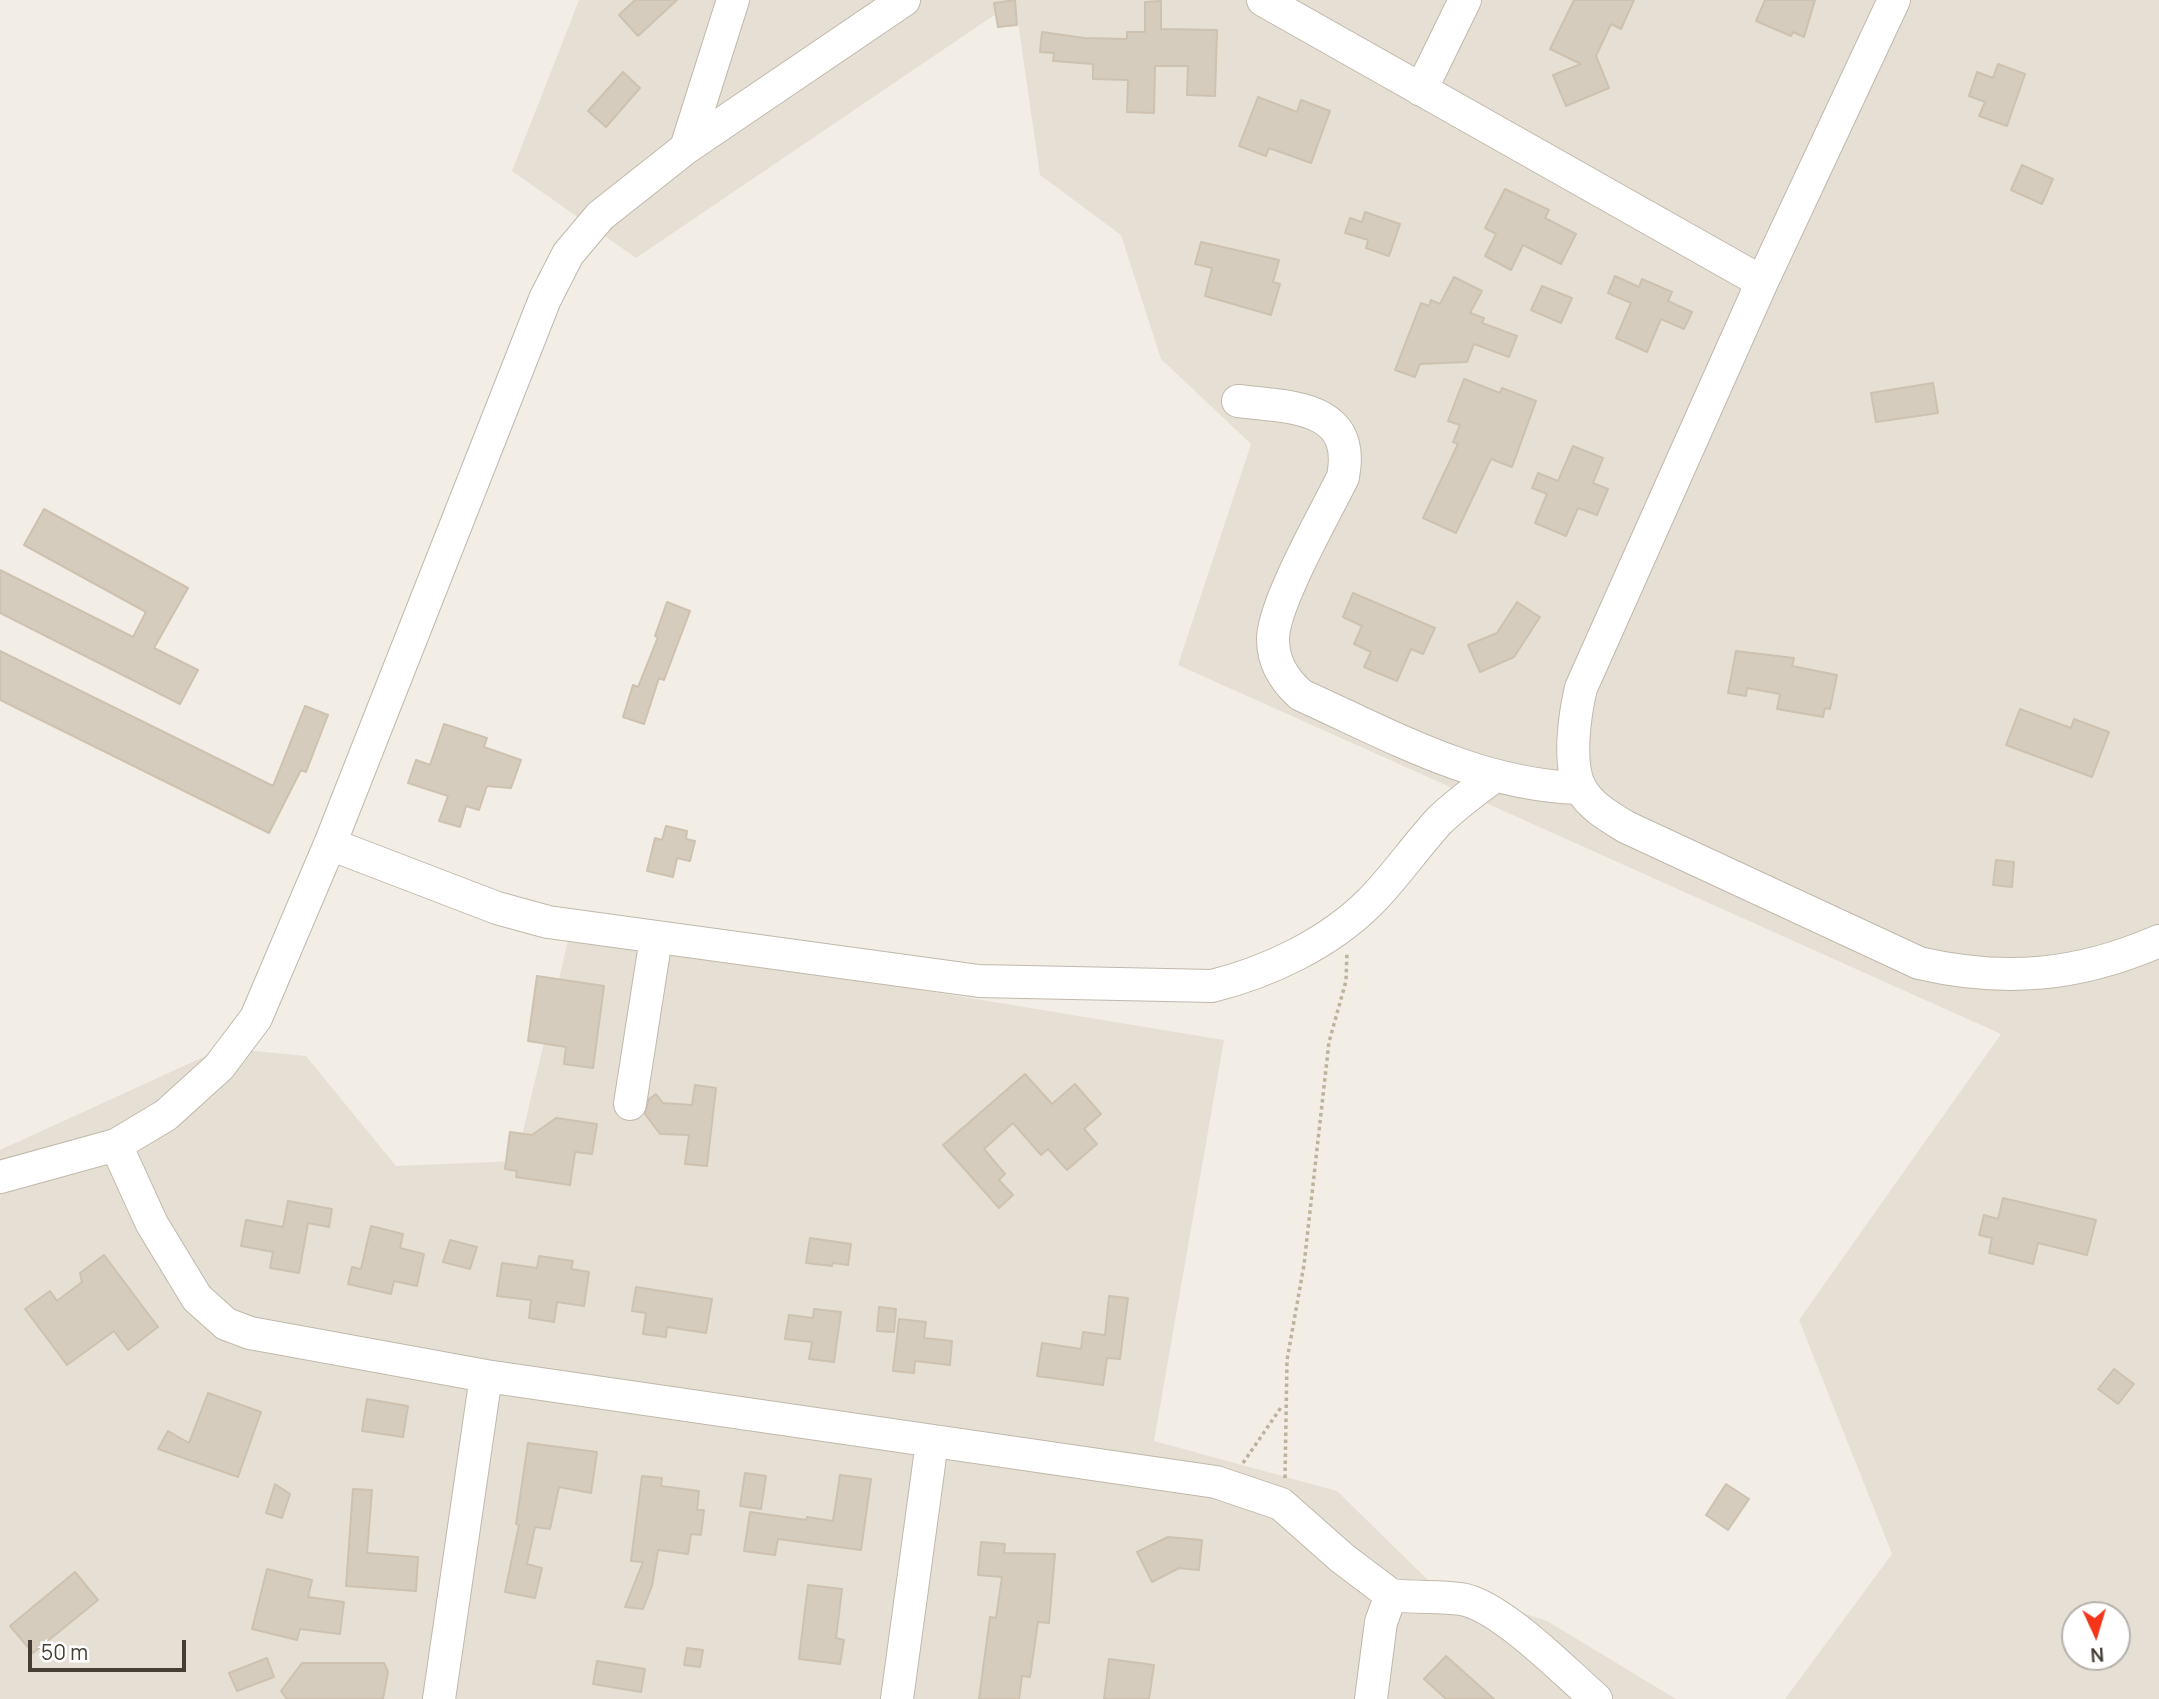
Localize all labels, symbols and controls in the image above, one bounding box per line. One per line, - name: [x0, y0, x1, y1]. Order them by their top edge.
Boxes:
- north arrow: [2061, 1601, 2131, 1671]
- scale bar: [32, 1626, 189, 1670]
- text: 50 m: [41, 1638, 88, 1666]
- text: N: [2090, 1642, 2105, 1668]

